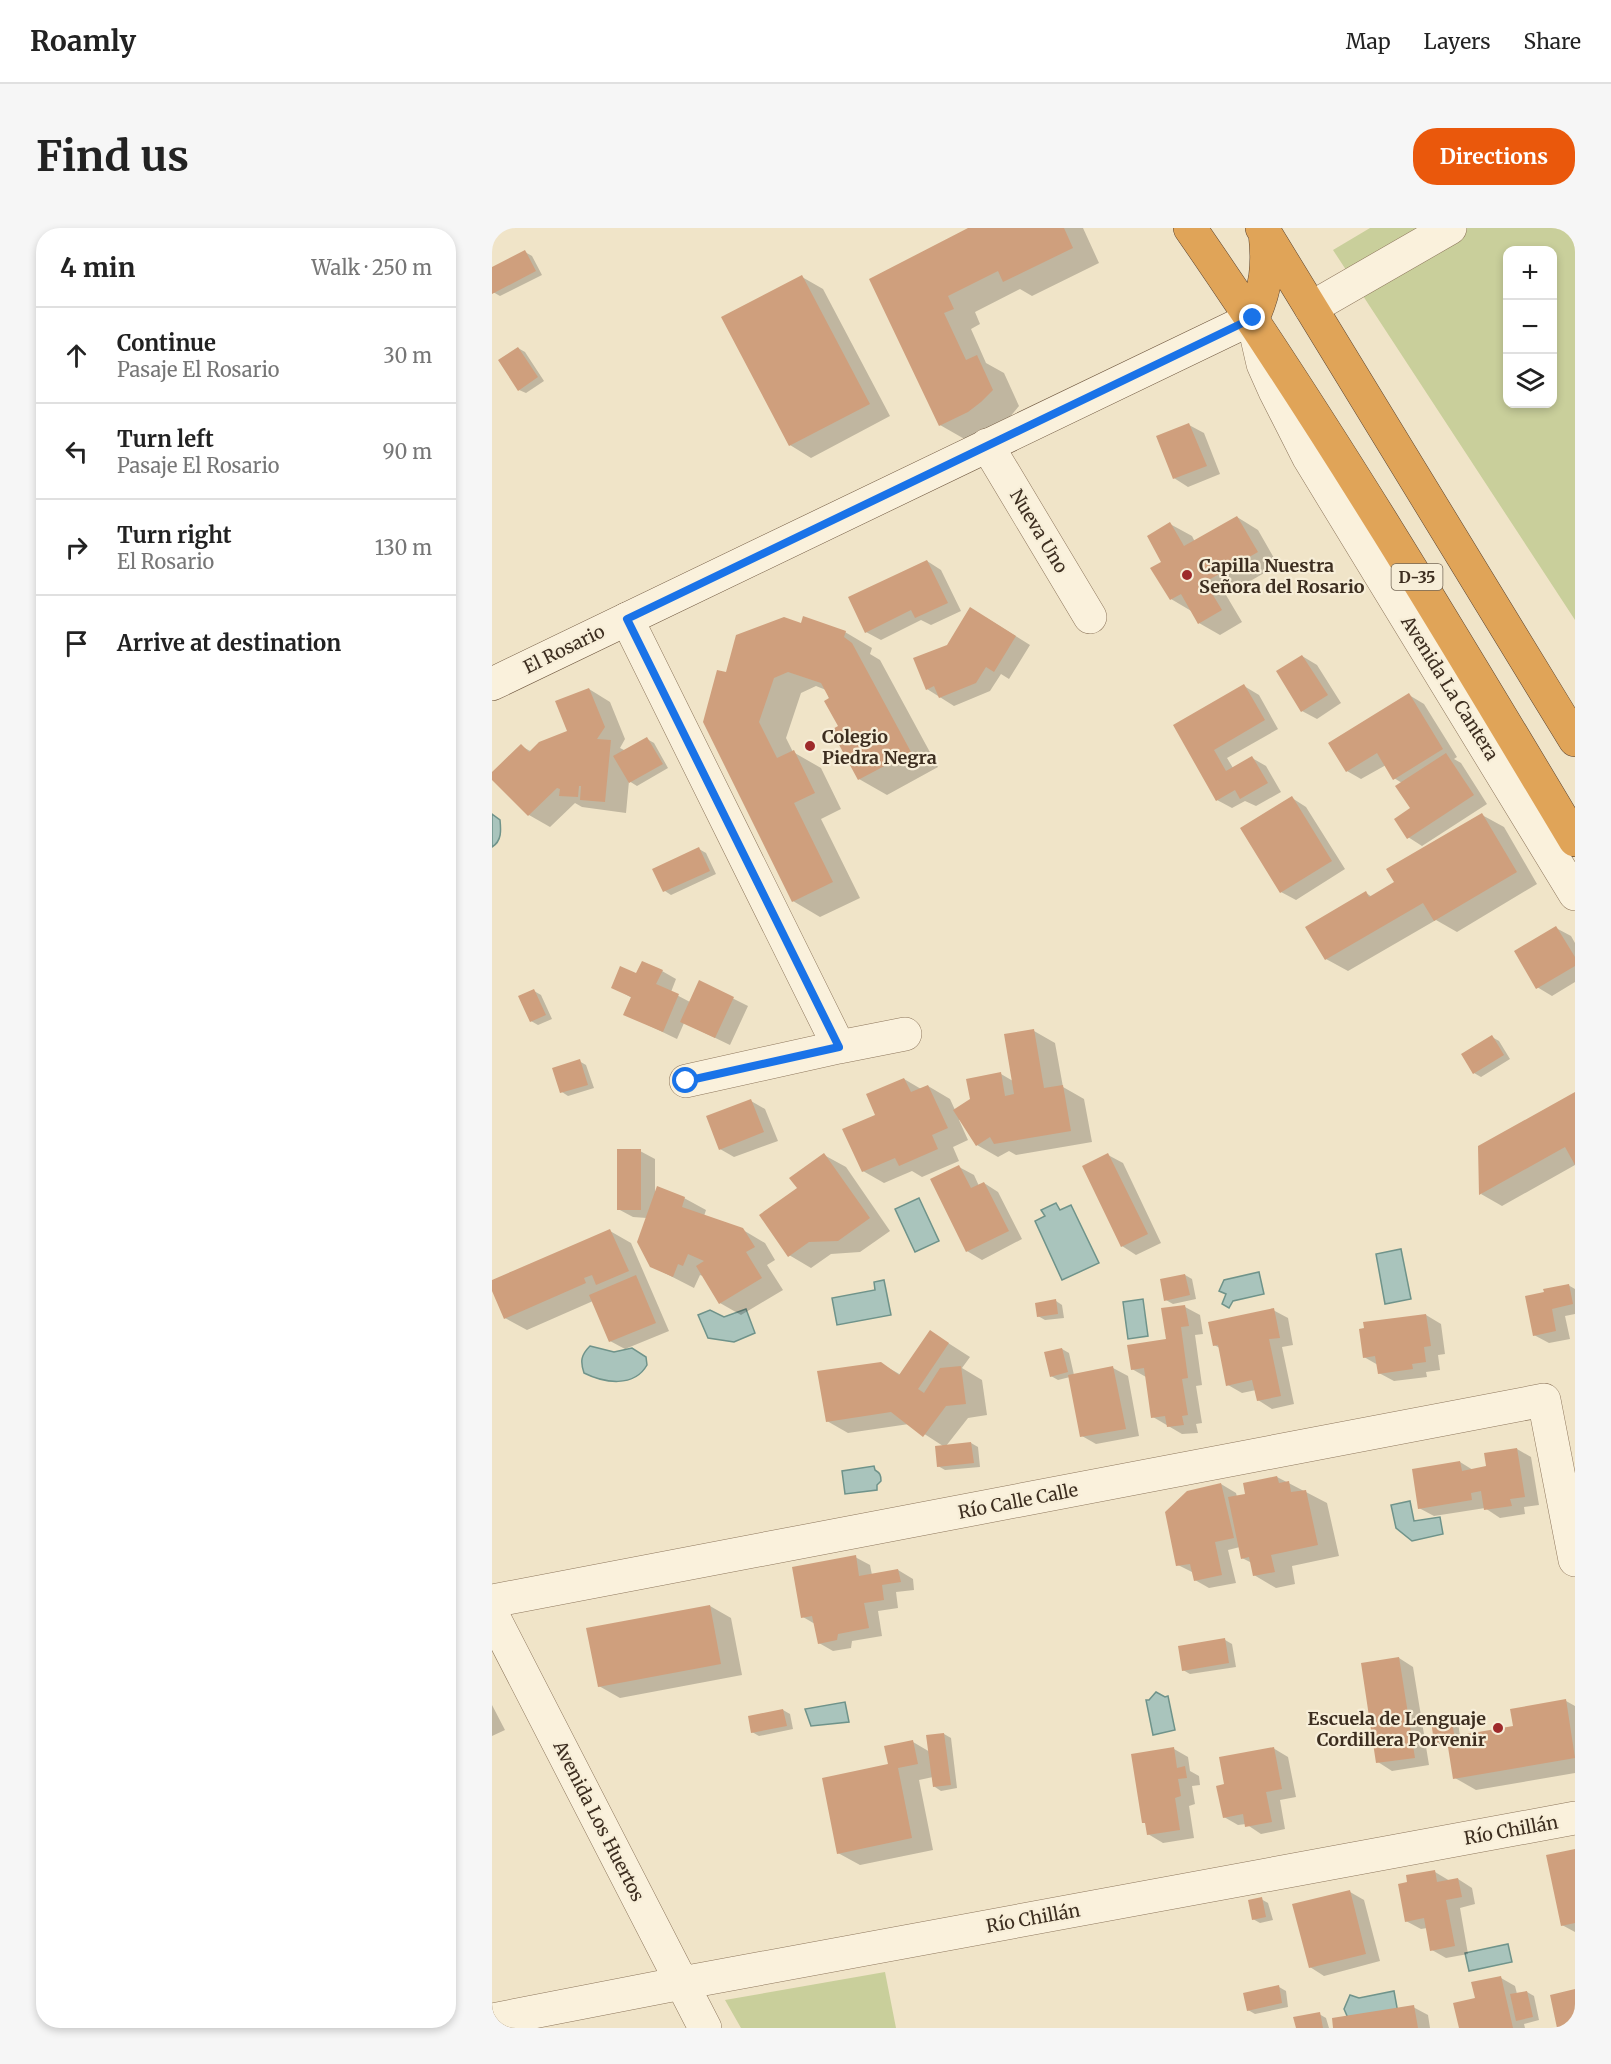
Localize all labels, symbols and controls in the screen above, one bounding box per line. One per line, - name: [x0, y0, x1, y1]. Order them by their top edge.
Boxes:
- text: Roamly: [30, 23, 136, 59]
- text: Map: [1346, 28, 1391, 55]
- text: Layers: [1424, 28, 1491, 55]
- text: Share: [1524, 28, 1581, 55]
- button: Directions: [1413, 128, 1575, 185]
- text: Find us: [36, 130, 189, 182]
- map controls: [1503, 246, 1557, 408]
- button: +: [1503, 246, 1557, 300]
- text: 4 min: [60, 251, 135, 284]
- text: Walk · 250 m: [311, 255, 432, 280]
- button: −: [1503, 300, 1557, 354]
- route end: [1239, 304, 1265, 330]
- text: Continue: [117, 329, 216, 357]
- icon: ahead: [60, 339, 93, 372]
- text: 30 m: [383, 343, 432, 368]
- button: layers: [1503, 354, 1557, 408]
- text: Pasaje El Rosario: [117, 357, 280, 382]
- text: Turn left: [117, 425, 214, 453]
- icon: left: [60, 435, 93, 468]
- text: 90 m: [382, 439, 432, 464]
- text: Pasaje El Rosario: [117, 453, 280, 478]
- street label: Nueva Uno: [1005, 485, 1073, 577]
- text: Turn right: [117, 521, 231, 549]
- icon: right: [60, 531, 93, 564]
- text: 130 m: [375, 535, 432, 560]
- text: El Rosario: [117, 549, 214, 574]
- place label: Capilla Nuestra Señora del Rosario: [1199, 554, 1365, 598]
- road number: D-35: [1392, 564, 1442, 590]
- marker: Capilla Nuestra Señora del Rosario: [1180, 568, 1194, 582]
- street label: Avenida La Cantera: [1396, 611, 1504, 765]
- street label: El Rosario: [520, 619, 608, 679]
- icon: arrive: [60, 627, 93, 660]
- text: Arrive at destination: [117, 629, 341, 657]
- place label: Colegio Piedra Negra: [822, 725, 937, 769]
- marker: Colegio Piedra Negra: [803, 739, 817, 753]
- route start: [672, 1067, 698, 1093]
- street label: Río Calle Calle: [956, 1478, 1080, 1524]
- place label: Escuela de Lenguaje Cordillera Porvenir: [1308, 1707, 1486, 1751]
- marker: Escuela de Lenguaje Cordillera Porvenir: [1491, 1721, 1505, 1735]
- street label: Avenida Los Huertos: [548, 1736, 650, 1905]
- street label: Río Chillán: [1462, 1810, 1560, 1850]
- street label: Río Chillán: [984, 1898, 1082, 1938]

